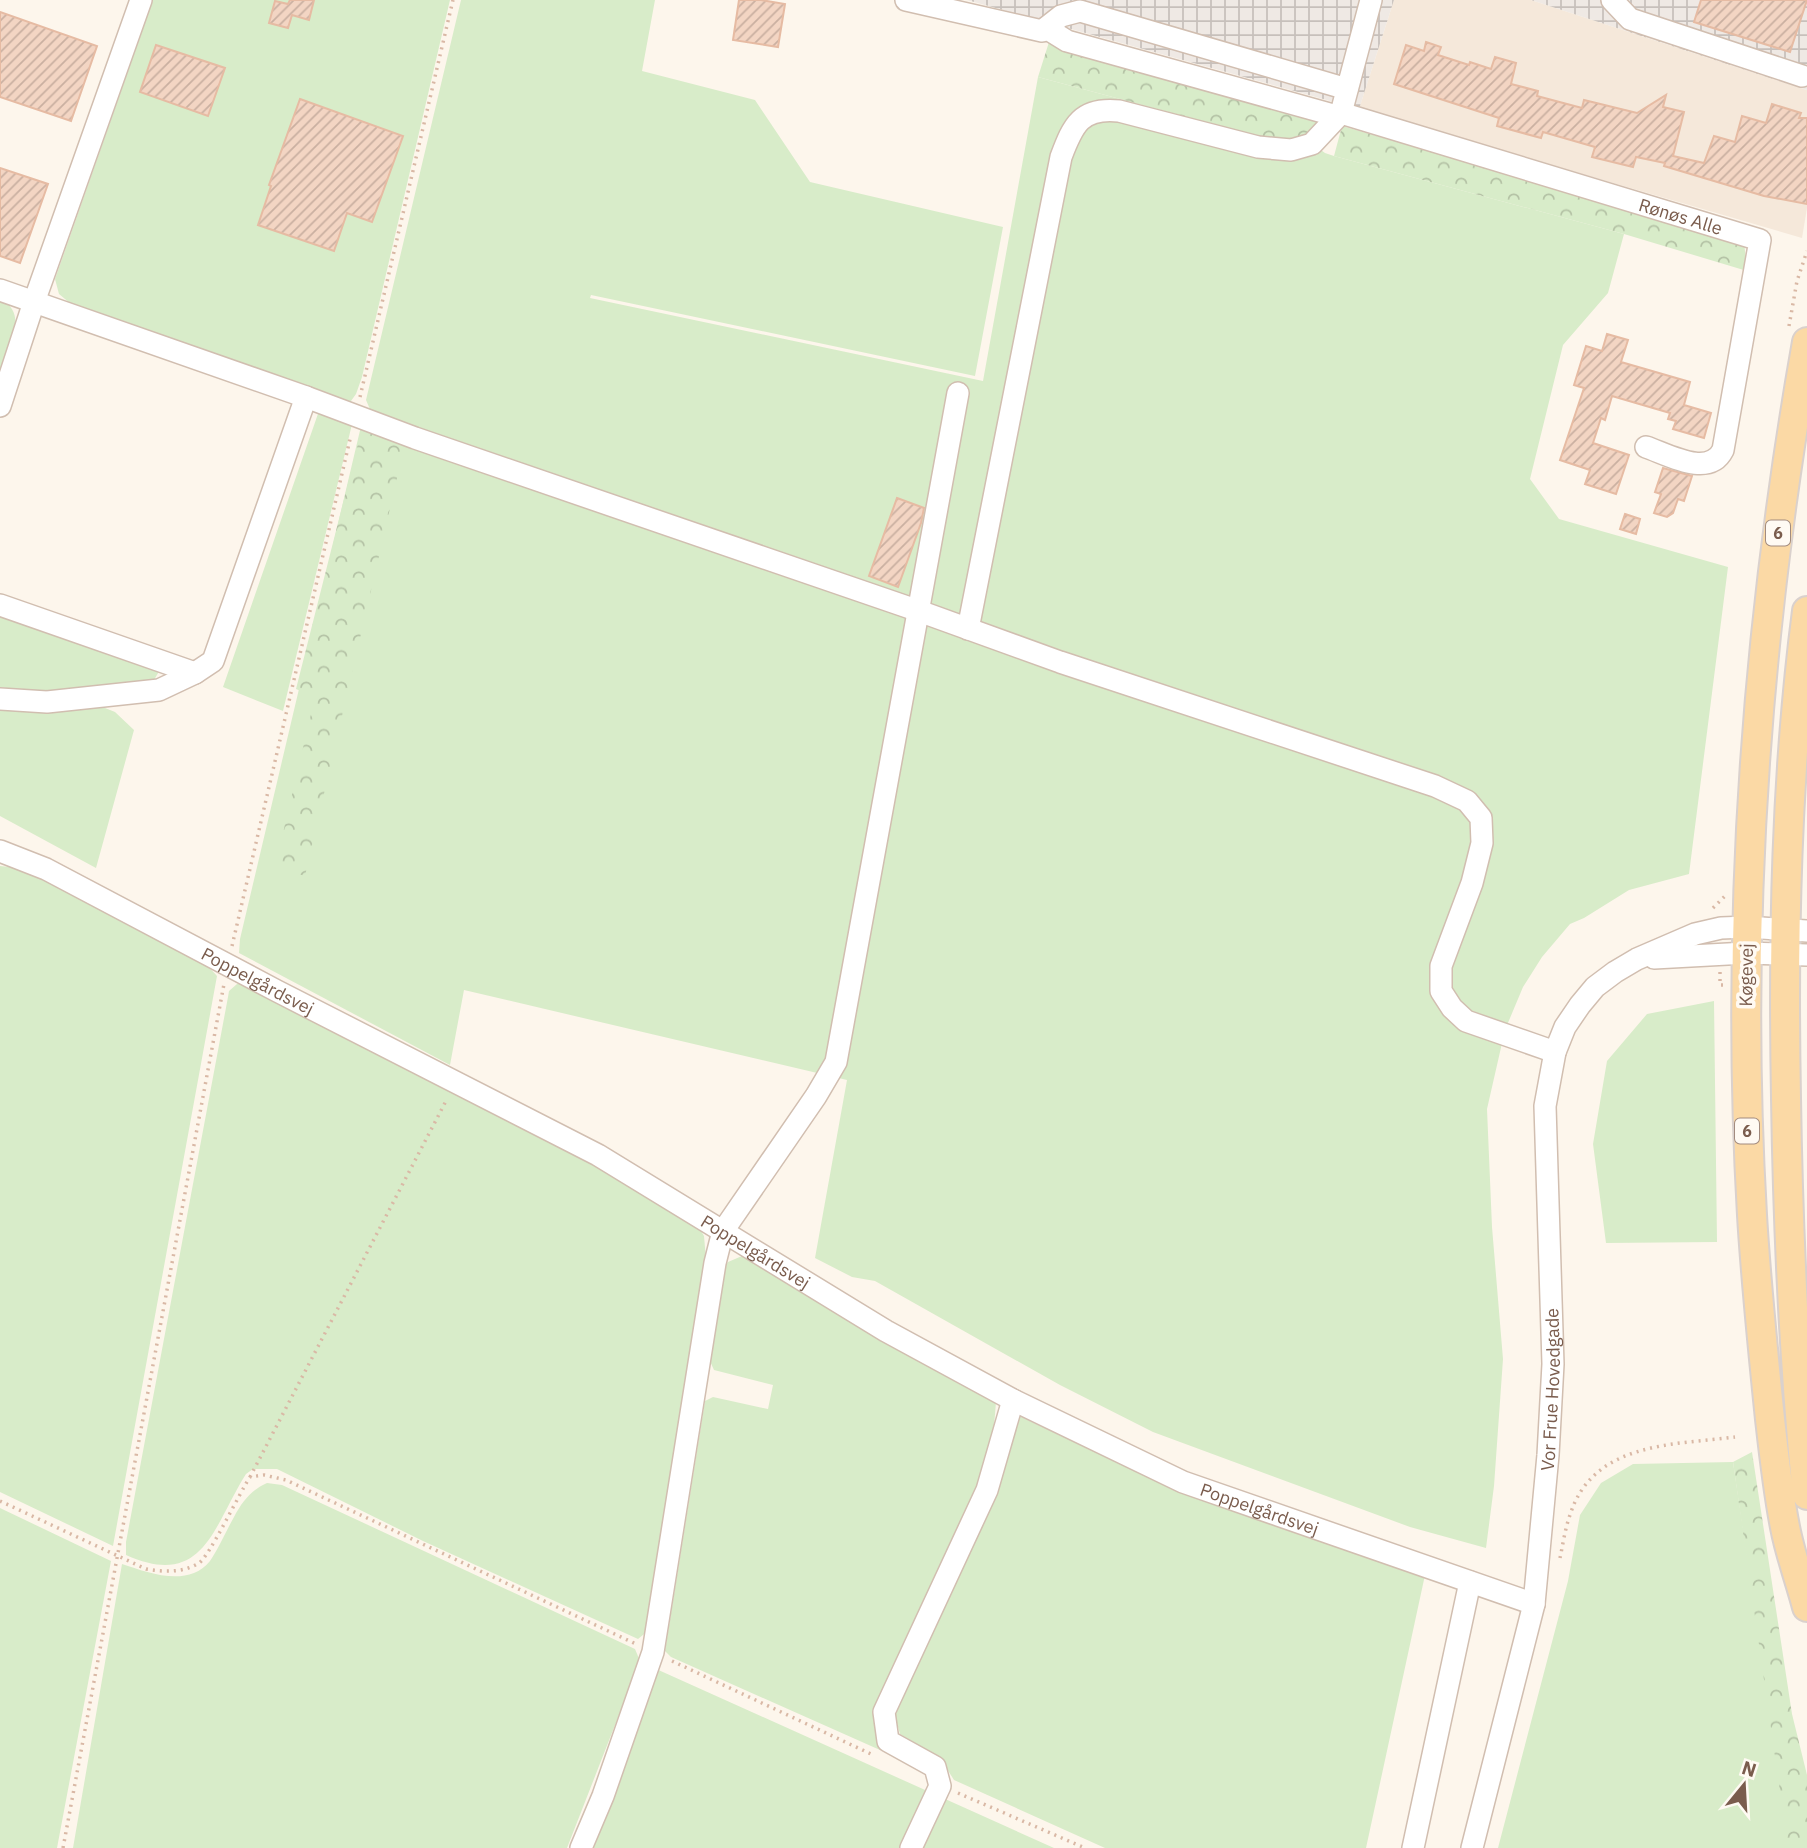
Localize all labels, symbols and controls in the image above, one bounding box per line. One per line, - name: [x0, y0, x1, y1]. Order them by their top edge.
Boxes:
- street label: Rønøs Alle: [1636, 192, 1725, 240]
- road number: 6: [1766, 520, 1790, 546]
- street label: Poppelgårdsvej: [198, 942, 318, 1020]
- street label: Køgevej: [1734, 943, 1758, 1007]
- road number: 6: [1735, 1119, 1759, 1144]
- street label: Poppelgårdsvej: [697, 1209, 815, 1294]
- street label: Vor Frue Hovedgade: [1535, 1307, 1565, 1472]
- street label: Poppelgårdsvej: [1197, 1477, 1322, 1540]
- north arrow: [1709, 1750, 1779, 1820]
- text: N: [1739, 1755, 1760, 1782]

